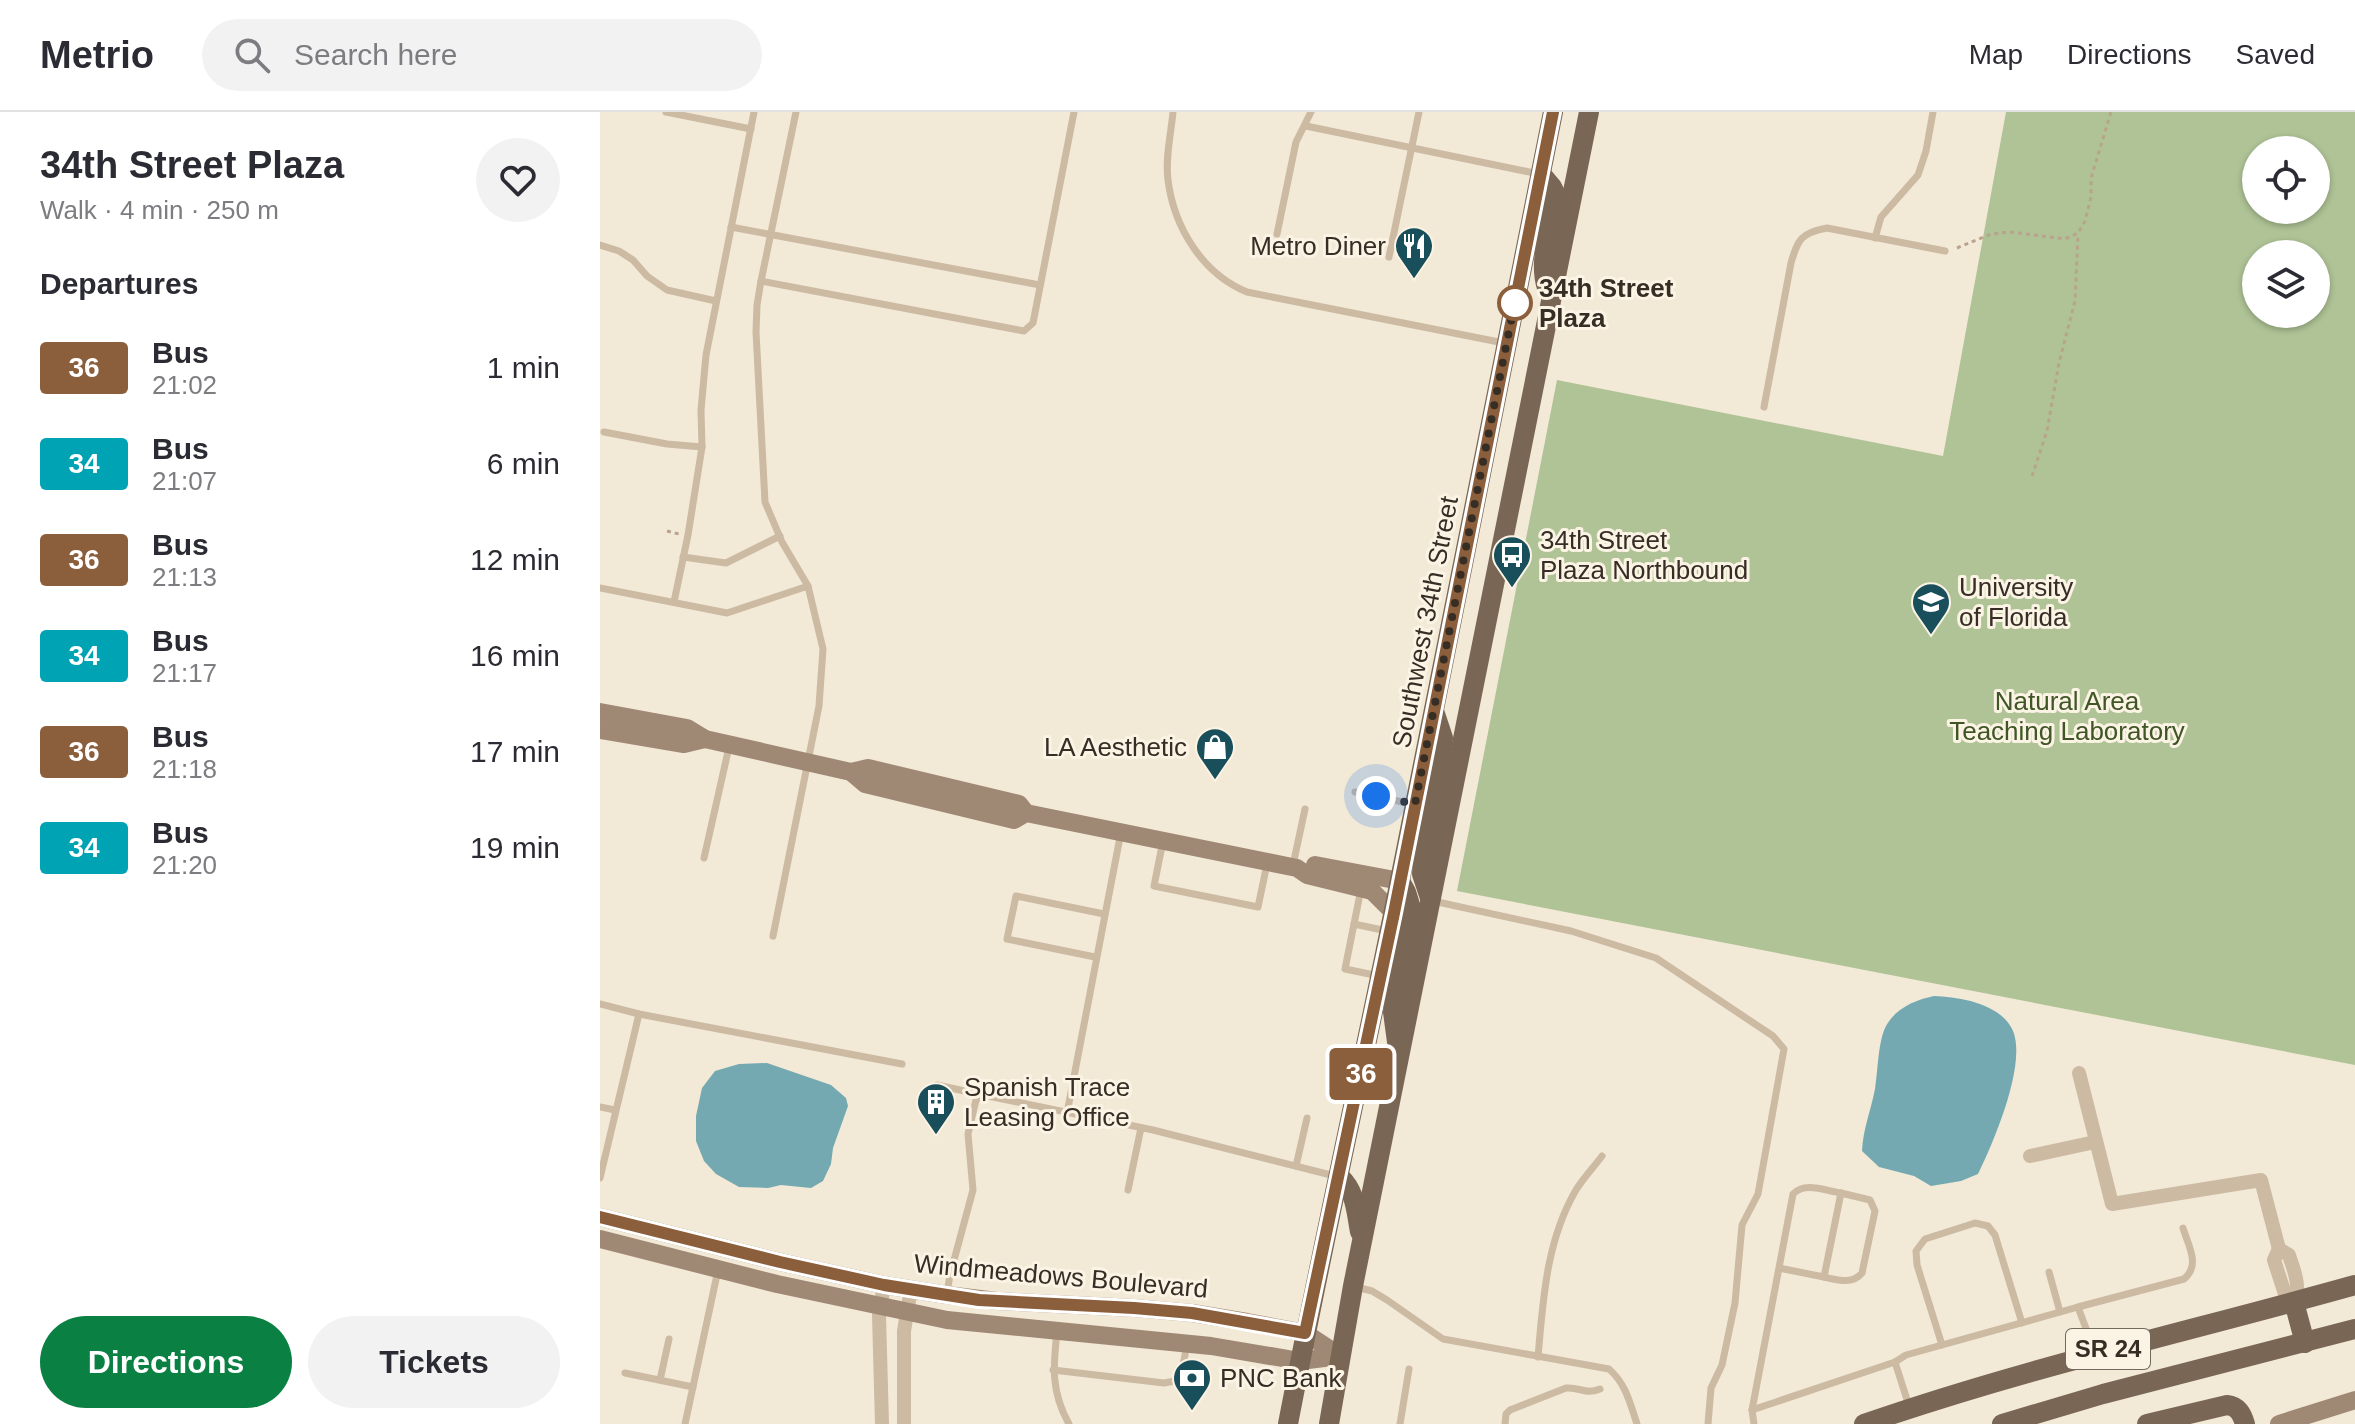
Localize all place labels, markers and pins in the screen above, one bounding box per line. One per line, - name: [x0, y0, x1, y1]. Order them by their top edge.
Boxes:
- restaurant icon: Metro Diner: [1393, 225, 1435, 280]
- place label: Metro Diner: [1250, 231, 1386, 261]
- place label: 34th Street Plaza: [1539, 273, 1674, 333]
- marker: 34th Street Plaza: [1498, 286, 1532, 320]
- place label: 34th Street Plaza Northbound: [1540, 525, 1748, 585]
- bus stop icon: 34th Street Plaza Northbound: [1491, 534, 1533, 589]
- place label: University of Florida: [1959, 572, 2073, 632]
- school or university icon: University of Florida: [1910, 581, 1952, 636]
- shop icon: LA Aesthetic: [1194, 726, 1236, 781]
- place label: LA Aesthetic: [1044, 732, 1187, 762]
- place label: Spanish Trace Leasing Office: [964, 1072, 1130, 1132]
- building icon: Spanish Trace Leasing Office: [915, 1081, 957, 1136]
- bank icon: PNC Bank: [1171, 1357, 1213, 1412]
- place label: PNC Bank: [1220, 1363, 1342, 1393]

